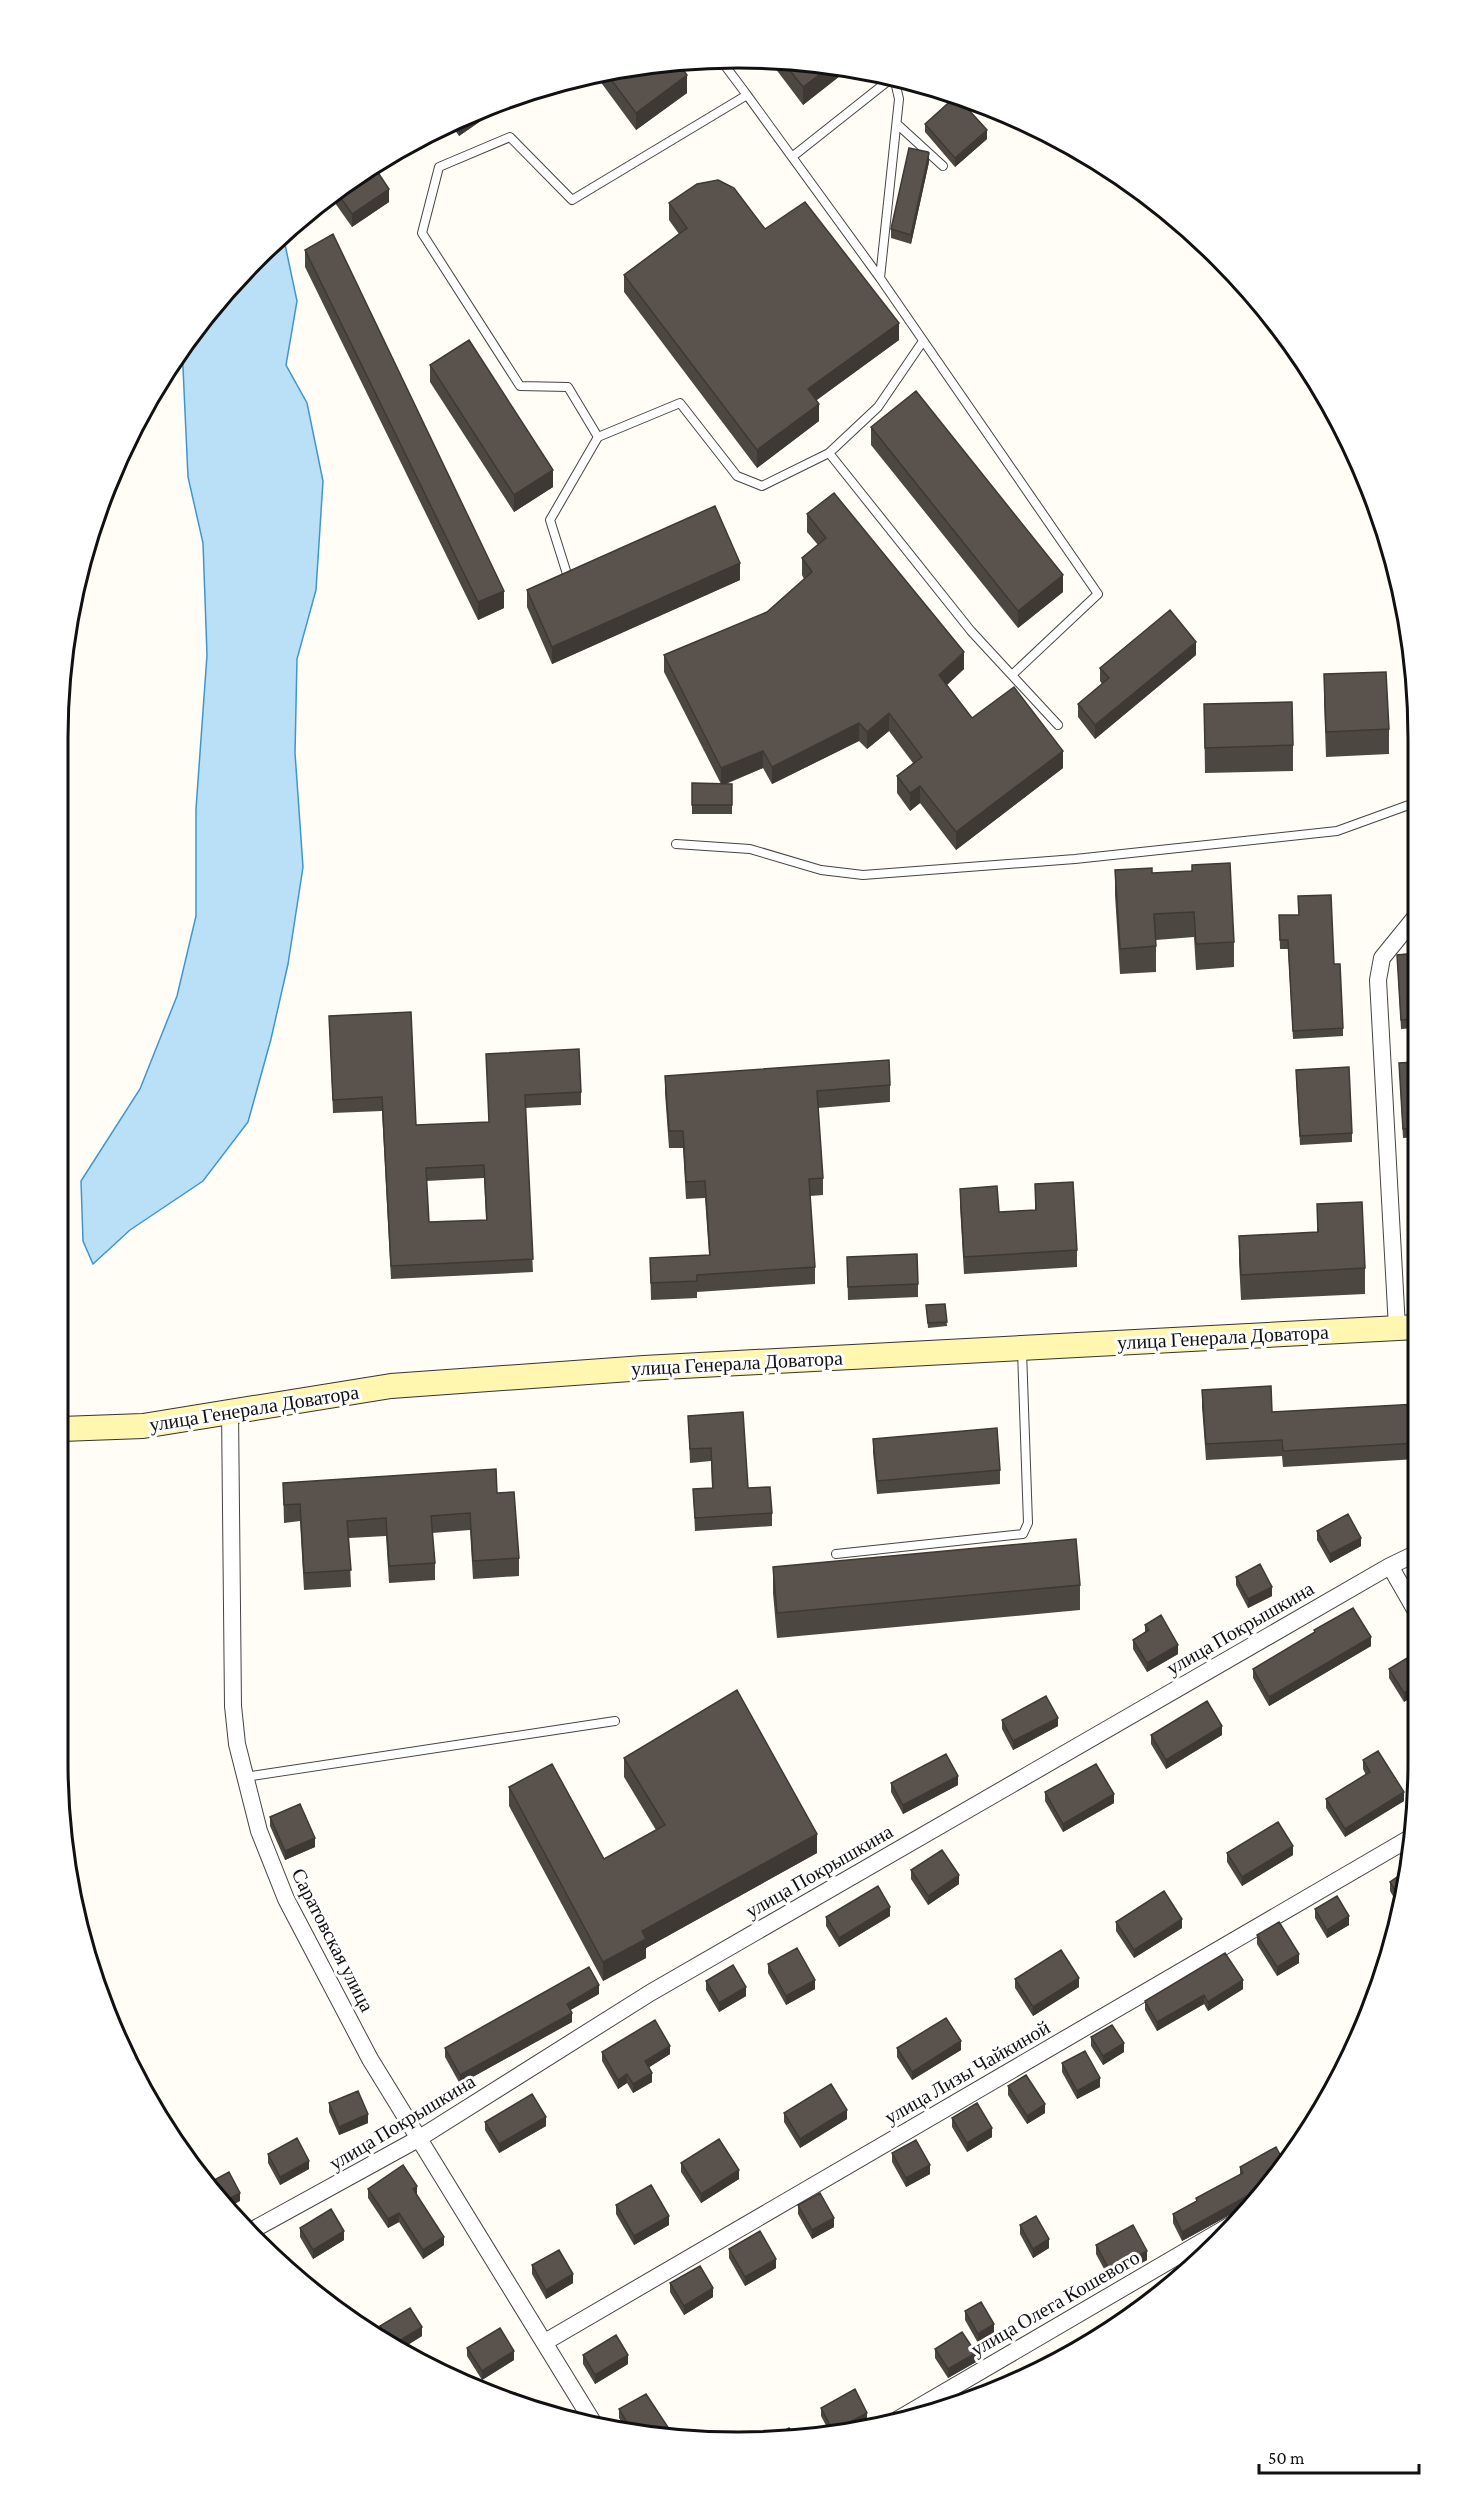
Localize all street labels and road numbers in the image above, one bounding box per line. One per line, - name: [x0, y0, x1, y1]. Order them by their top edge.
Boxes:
- street label: улица Генерала Доватора: [1117, 1320, 1330, 1355]
- street label: улица Генерала Доватора: [631, 1346, 844, 1381]
- street label: улица Генерала Доватора: [148, 1381, 361, 1436]
- street label: улица Покрышкина: [1163, 1577, 1318, 1680]
- street label: улица Покрышкина: [742, 1820, 897, 1923]
- street label: Саратовская улица: [286, 1865, 379, 2016]
- street label: улица Лизы Чайкиной: [881, 2016, 1054, 2129]
- street label: улица Покрышкина: [325, 2070, 479, 2175]
- street label: улица Олега Кошевого: [967, 2246, 1144, 2361]

